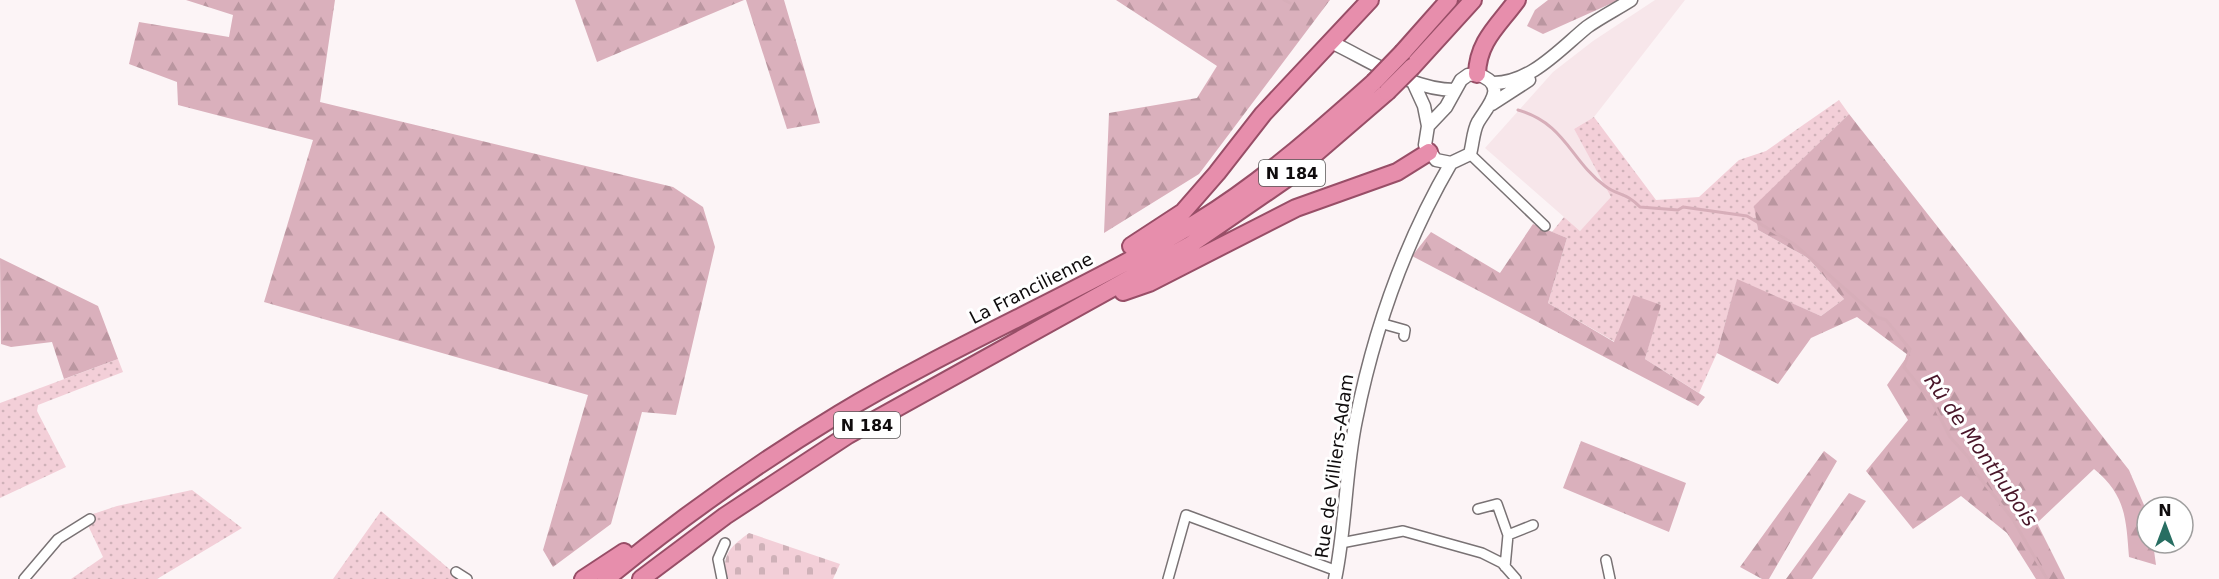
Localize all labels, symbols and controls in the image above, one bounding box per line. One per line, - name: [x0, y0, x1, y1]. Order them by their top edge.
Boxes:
- road number: N 184: [1259, 160, 1325, 186]
- street label: La Francilienne: [966, 248, 1096, 328]
- water label: Rû de Monthubois: [1919, 369, 2043, 531]
- street label: Rue de Villiers-Adam: [1311, 372, 1357, 560]
- road number: N 184: [834, 412, 900, 438]
- north arrow: [2135, 495, 2195, 555]
- text: N: [2158, 501, 2172, 520]

